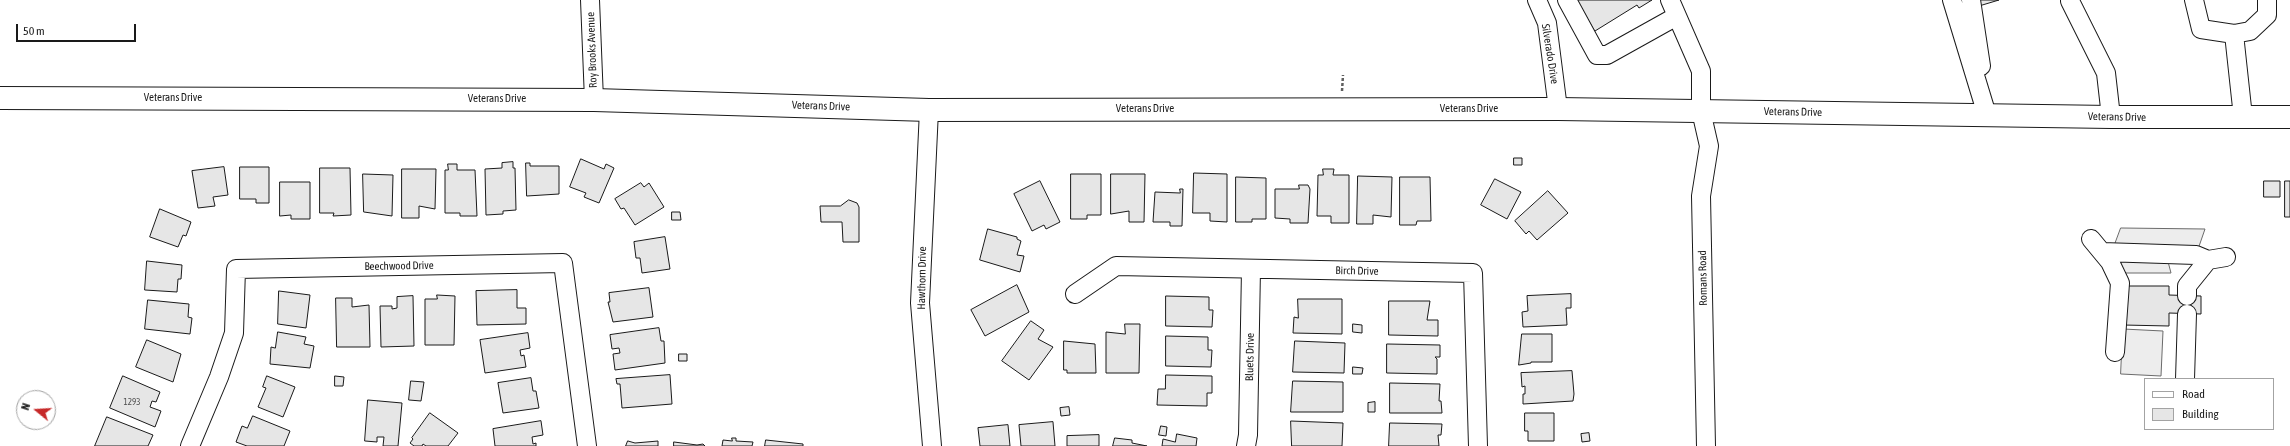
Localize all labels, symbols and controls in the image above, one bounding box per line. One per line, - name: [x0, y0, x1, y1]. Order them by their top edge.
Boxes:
- street label: Roy Brooks Avenue: [584, 12, 600, 88]
- scale bar: [18, 16, 138, 42]
- street label: Silverado Drive: [1539, 23, 1561, 85]
- text: 50 m: [23, 24, 45, 38]
- street label: Veterans Drive: [144, 91, 202, 105]
- street label: Veterans Drive: [468, 92, 526, 106]
- street label: Veterans Drive: [792, 98, 850, 114]
- street label: Veterans Drive: [1116, 102, 1174, 116]
- street label: Veterans Drive: [1440, 102, 1498, 116]
- street label: Veterans Drive: [1764, 105, 1822, 119]
- street label: Veterans Drive: [2088, 110, 2146, 124]
- street label: Hawthorn Drive: [915, 246, 929, 310]
- street label: Romans Road: [1696, 250, 1710, 306]
- street label: Beechwood Drive: [364, 259, 434, 273]
- street label: Birch Drive: [1335, 264, 1379, 278]
- street label: Bluets Drive: [1243, 333, 1257, 381]
- legend: [2144, 378, 2274, 430]
- text: Road: [2182, 387, 2205, 401]
- north arrow: [16, 390, 56, 430]
- house number: 1293: [124, 397, 140, 407]
- text: N: [19, 402, 32, 412]
- text: Building: [2182, 407, 2219, 421]

